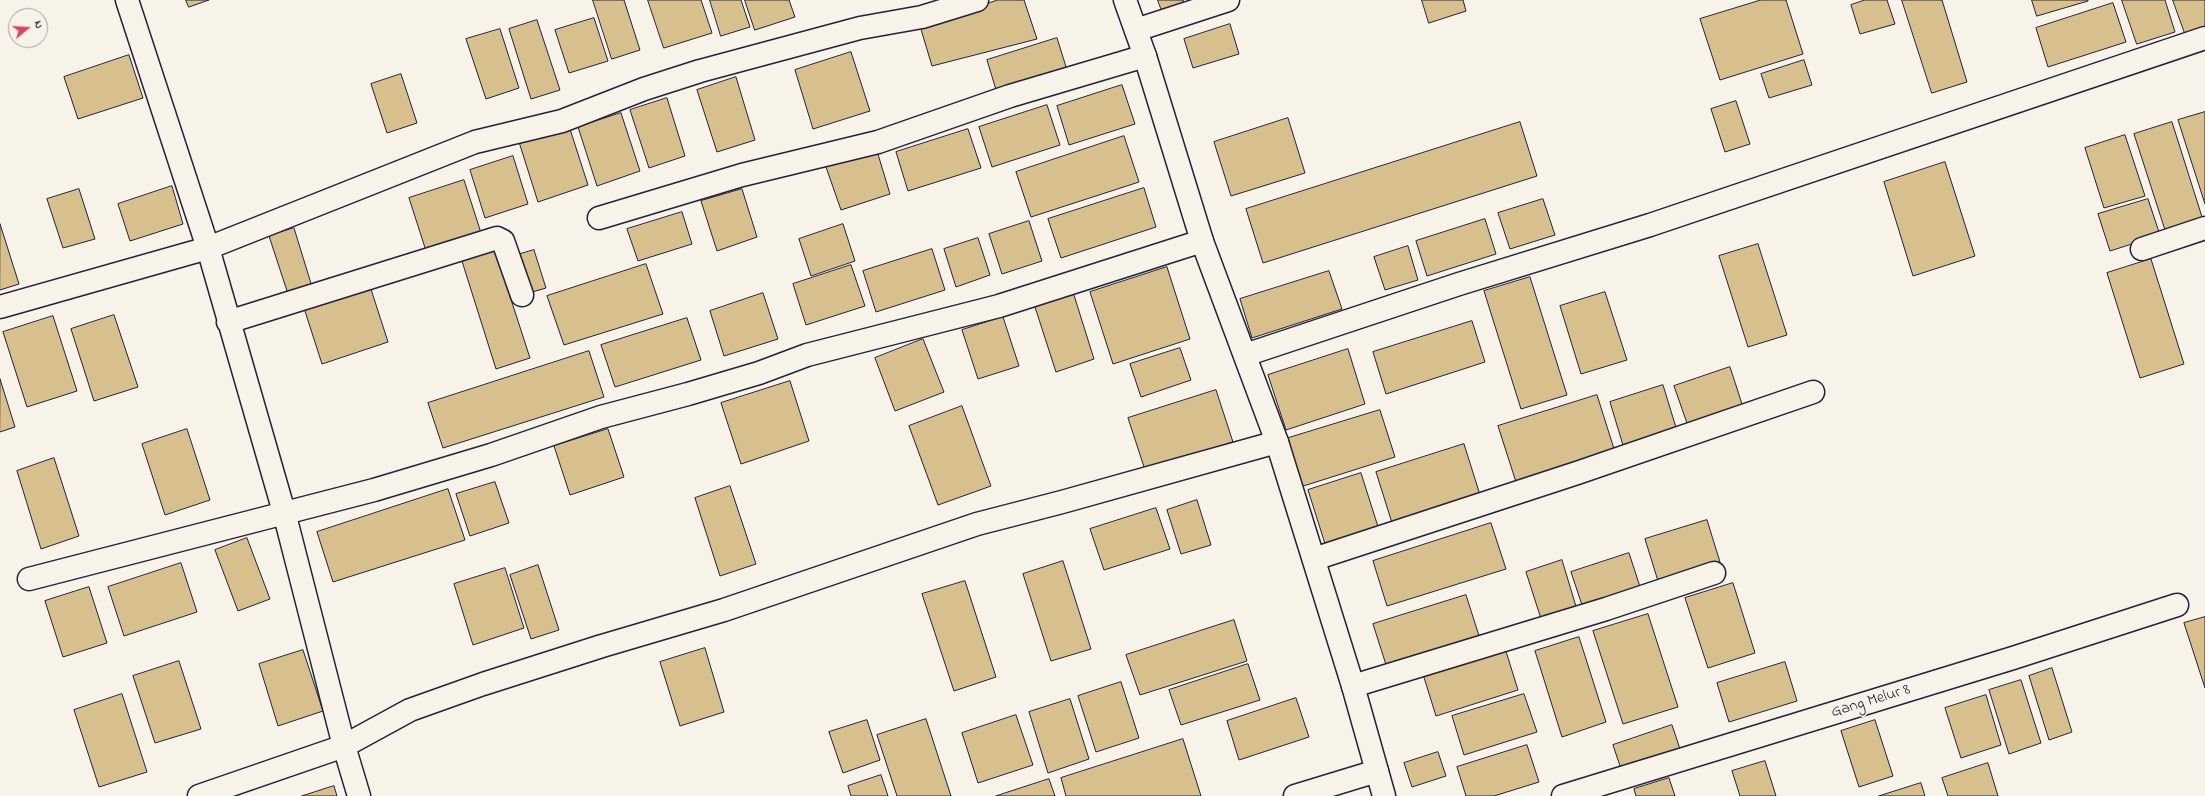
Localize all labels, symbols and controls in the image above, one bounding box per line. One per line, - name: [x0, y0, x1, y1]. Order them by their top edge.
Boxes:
- north arrow: [8, 8, 48, 48]
- text: N: [30, 19, 47, 31]
- street label: Gang Melur 8: [1829, 681, 1913, 723]

